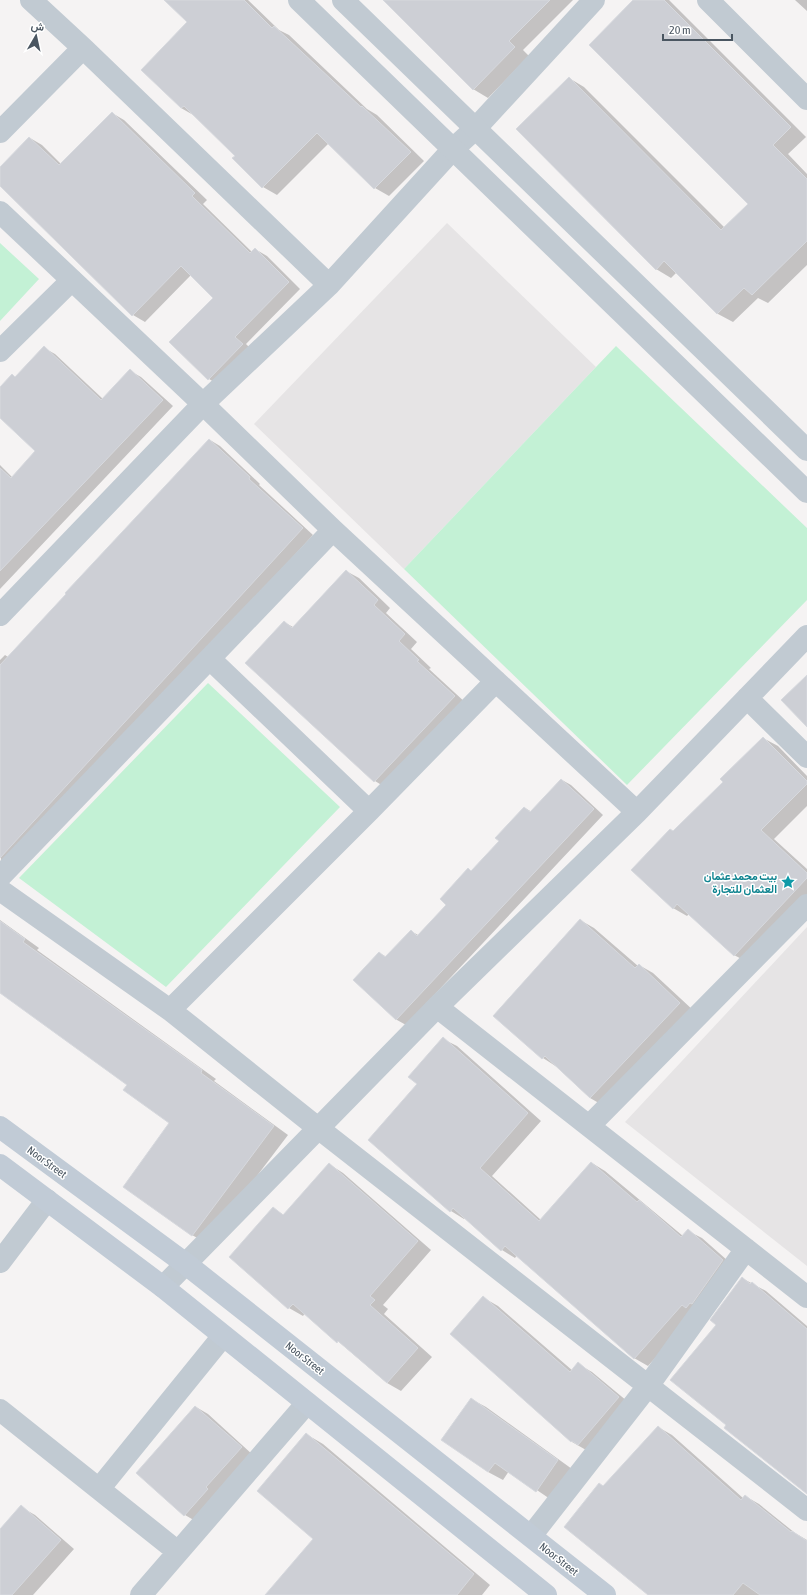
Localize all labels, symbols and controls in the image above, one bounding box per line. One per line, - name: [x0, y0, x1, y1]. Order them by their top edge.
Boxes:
- north arrow: [16, 16, 56, 56]
- scale bar: [663, 16, 732, 42]
- text: ش: [30, 19, 45, 34]
- text: 20 m: [669, 23, 691, 37]
- place label: بيت محمد عثمان العثمان للتجارة: [704, 870, 777, 896]
- place icon: بيت محمد عثمان العثمان للتجارة: [780, 874, 796, 890]
- street label: Noor Street: [25, 1144, 69, 1180]
- street label: Noor Street: [283, 1339, 327, 1377]
- street label: Noor Street: [537, 1540, 581, 1578]

